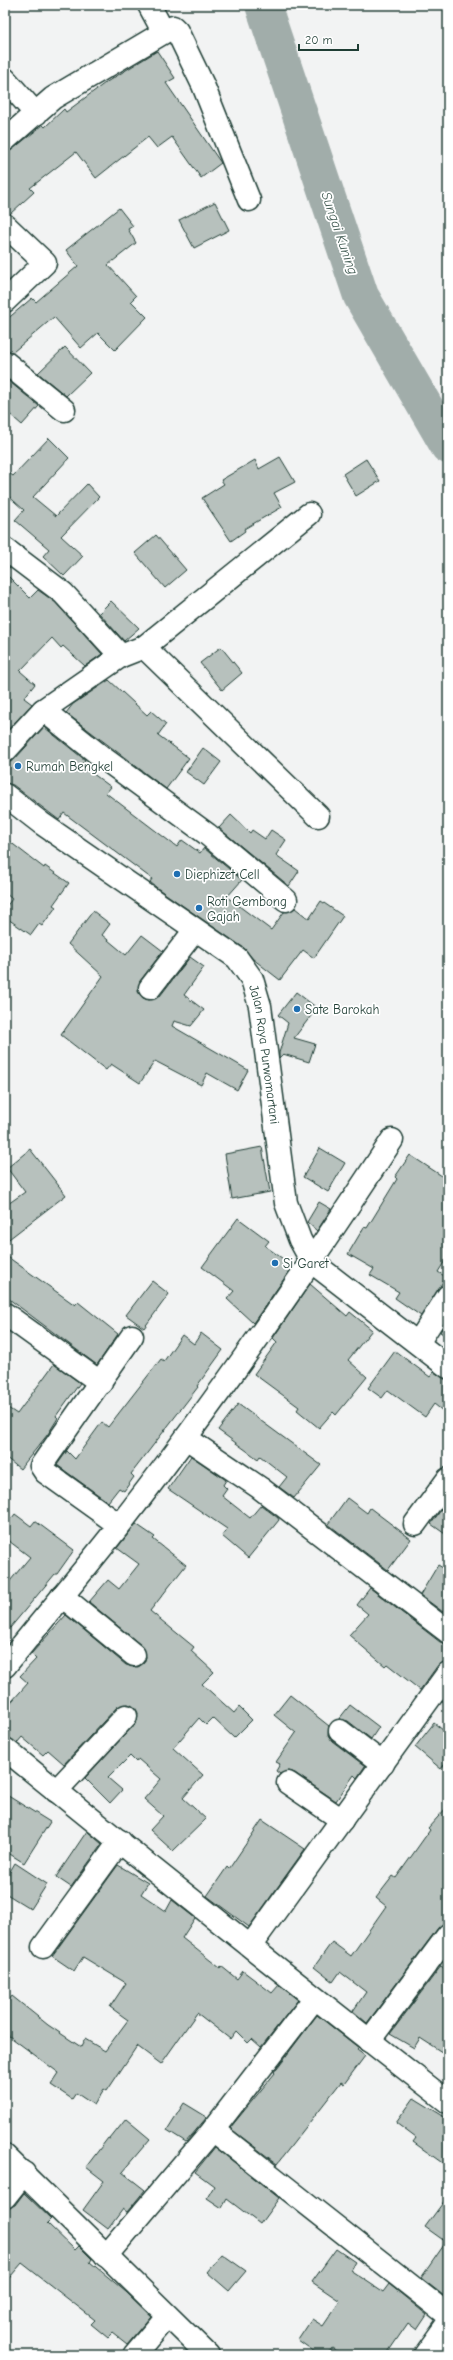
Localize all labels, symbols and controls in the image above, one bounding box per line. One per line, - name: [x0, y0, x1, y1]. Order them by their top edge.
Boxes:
- scale bar: [299, 26, 358, 52]
- text: 20 m: [305, 33, 333, 47]
- water label: Sungai Kuning: [317, 190, 362, 277]
- place label: Rumah Bengkel: [26, 759, 113, 774]
- marker: Rumah Bengkel: [13, 761, 23, 771]
- place label: Diephizet Cell: [185, 867, 260, 882]
- marker: Diephizet Cell: [172, 869, 182, 879]
- place label: Roti Gembong Gajah: [207, 894, 287, 924]
- marker: Roti Gembong Gajah: [194, 903, 204, 913]
- street label: Jalan Raya Purwomartani: [246, 983, 283, 1125]
- place label: Sate Barokah: [305, 1002, 379, 1017]
- marker: Sate Barokah: [292, 1004, 302, 1014]
- place label: Si Garet: [283, 1256, 330, 1271]
- marker: Si Garet: [270, 1258, 280, 1268]

